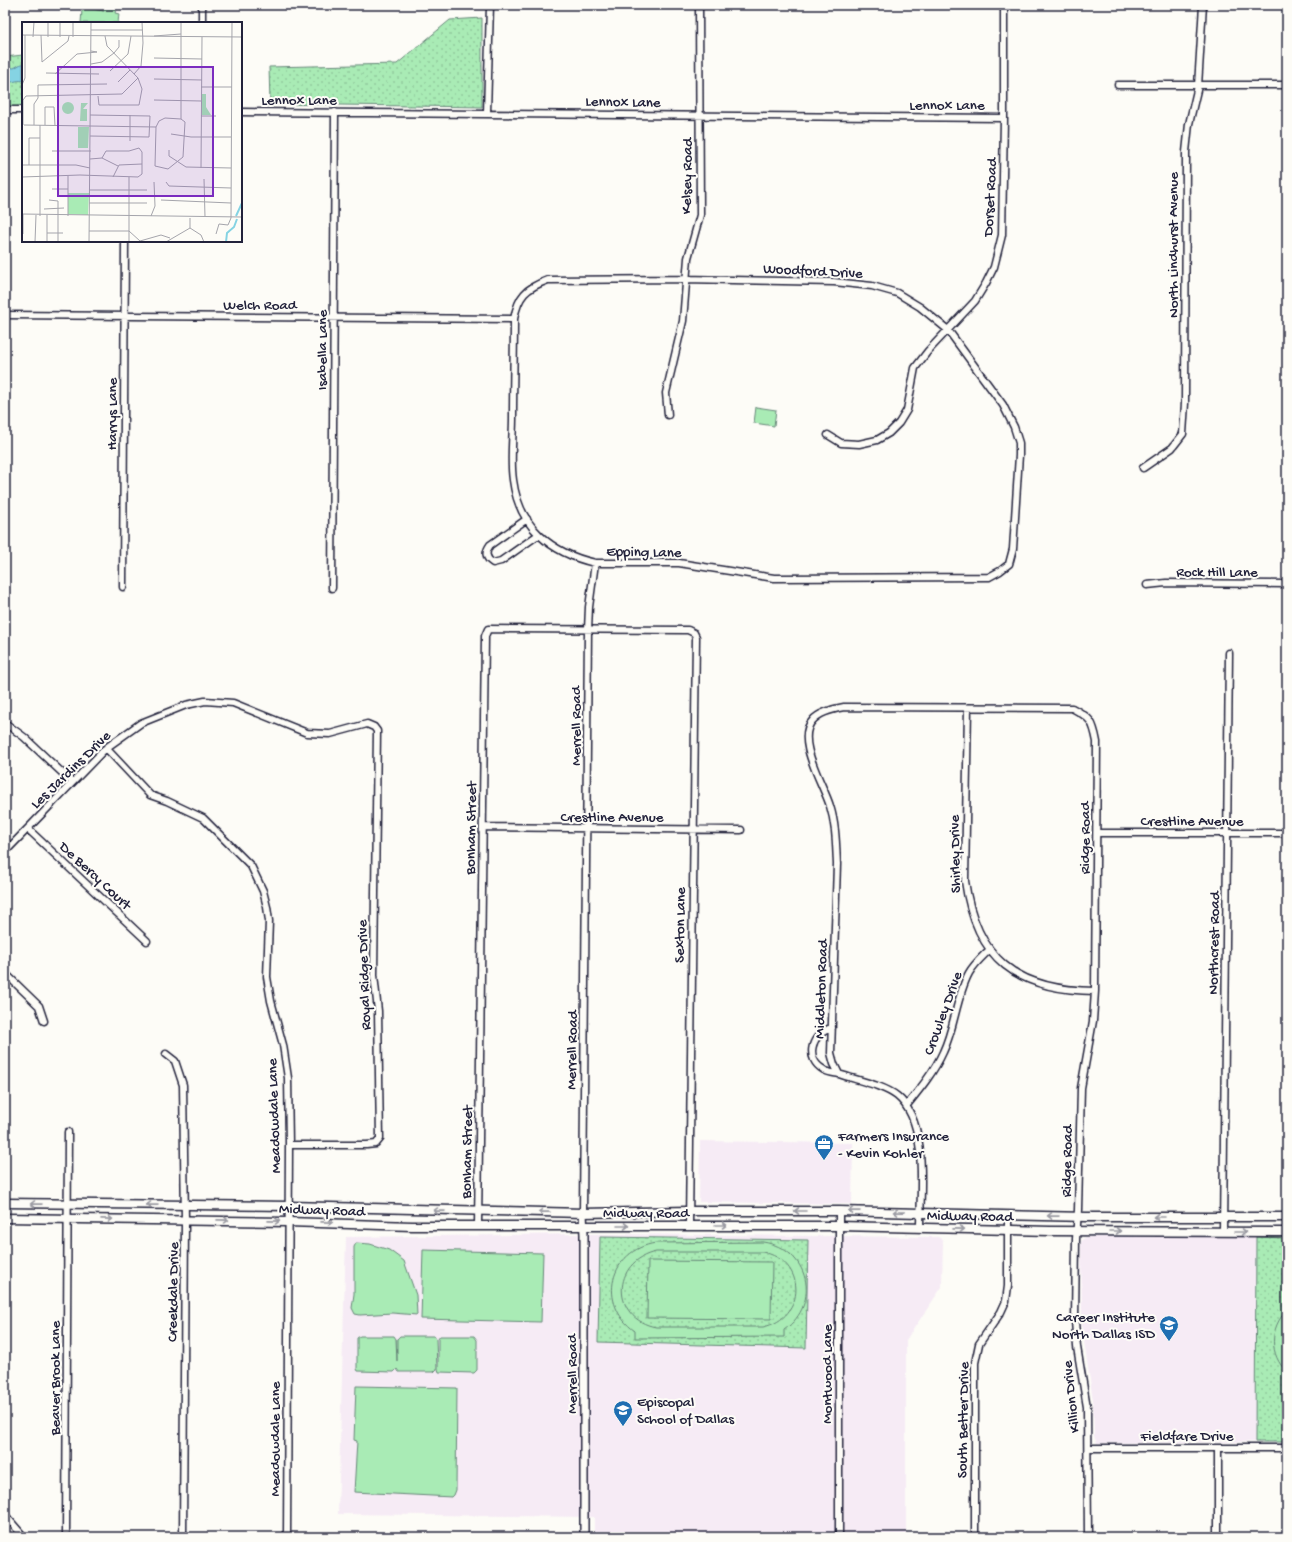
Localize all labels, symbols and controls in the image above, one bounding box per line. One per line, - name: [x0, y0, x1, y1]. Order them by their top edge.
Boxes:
- inset map: [22, 22, 242, 242]
- street label: Lennox Lane: [261, 92, 337, 110]
- street label: Lennox Lane: [585, 93, 661, 113]
- street label: Lennox Lane: [909, 97, 985, 115]
- street label: Kelsey Road: [678, 137, 698, 214]
- street label: Dorset Road: [980, 156, 1002, 238]
- street label: North Lindhurst Avenue: [1165, 172, 1183, 318]
- street label: Woodford Drive: [763, 260, 863, 284]
- street label: Welch Road: [223, 297, 298, 315]
- street label: Isabella Lane: [314, 310, 332, 390]
- street label: Harrys Lane: [104, 377, 122, 450]
- street label: Epping Lane: [606, 543, 682, 563]
- street label: Rock Hill Lane: [1176, 564, 1258, 582]
- street label: Merrell Road: [568, 685, 586, 766]
- street label: Les Jardins Drive: [27, 727, 116, 813]
- street label: Bonham Street: [462, 779, 482, 876]
- street label: Ridge Road: [1077, 801, 1095, 874]
- street label: Crestline Avenue: [561, 809, 664, 827]
- street label: Crestline Avenue: [1141, 813, 1244, 831]
- street label: Shirley Drive: [946, 814, 966, 893]
- street label: De Bercy Court: [54, 838, 136, 916]
- street label: Sexton Lane: [671, 887, 691, 963]
- street label: Northcrest Road: [1205, 890, 1225, 995]
- street label: Royal Ridge Drive: [354, 919, 376, 1031]
- street label: Middleton Road: [811, 938, 833, 1039]
- street label: Crowley Drive: [920, 969, 967, 1058]
- street label: Merrell Road: [563, 1009, 583, 1090]
- street label: Meadowdale Lane: [264, 1058, 286, 1174]
- street label: Bonham Street: [458, 1103, 478, 1200]
- street label: Ridge Road: [1058, 1123, 1078, 1197]
- place label: Farmers Insurance - Kevin Kohler: [837, 1128, 949, 1163]
- office icon: Farmers Insurance - Kevin Kohler: [813, 1133, 835, 1161]
- one-way arrow: [30, 1200, 43, 1208]
- one-way arrow: [146, 1201, 159, 1209]
- street label: Midway Road: [279, 1201, 366, 1222]
- street label: Midway Road: [603, 1205, 690, 1223]
- one-way arrow: [433, 1207, 446, 1214]
- one-way arrow: [794, 1207, 807, 1215]
- street label: Midway Road: [927, 1207, 1014, 1227]
- one-way arrow: [538, 1208, 551, 1216]
- one-way arrow: [848, 1208, 861, 1215]
- one-way arrow: [893, 1208, 906, 1216]
- one-way arrow: [1047, 1212, 1060, 1220]
- one-way arrow: [1153, 1213, 1166, 1221]
- one-way arrow: [100, 1215, 113, 1223]
- one-way arrow: [216, 1217, 229, 1224]
- one-way arrow: [267, 1217, 280, 1225]
- one-way arrow: [320, 1219, 333, 1226]
- one-way arrow: [714, 1221, 727, 1229]
- one-way arrow: [616, 1222, 629, 1230]
- one-way arrow: [952, 1225, 965, 1233]
- one-way arrow: [1108, 1228, 1121, 1235]
- one-way arrow: [1233, 1228, 1246, 1236]
- street label: Creekdale Drive: [164, 1242, 184, 1342]
- place label: Career Institute North Dallas ISD: [1052, 1309, 1155, 1344]
- school or university icon: Career Institute North Dallas ISD: [1158, 1314, 1180, 1342]
- street label: Beaver Brook Lane: [47, 1321, 65, 1436]
- street label: Montwood Lane: [819, 1324, 837, 1424]
- street label: Merrell Road: [564, 1333, 582, 1414]
- street label: Killion Drive: [1059, 1360, 1085, 1434]
- street label: South Better Drive: [954, 1361, 974, 1478]
- street label: Meadowdale Lane: [267, 1381, 285, 1497]
- place label: Episcopal School of Dallas: [637, 1394, 735, 1429]
- school or university icon: Episcopal School of Dallas: [612, 1399, 634, 1427]
- street label: Fieldfare Drive: [1140, 1428, 1234, 1446]

